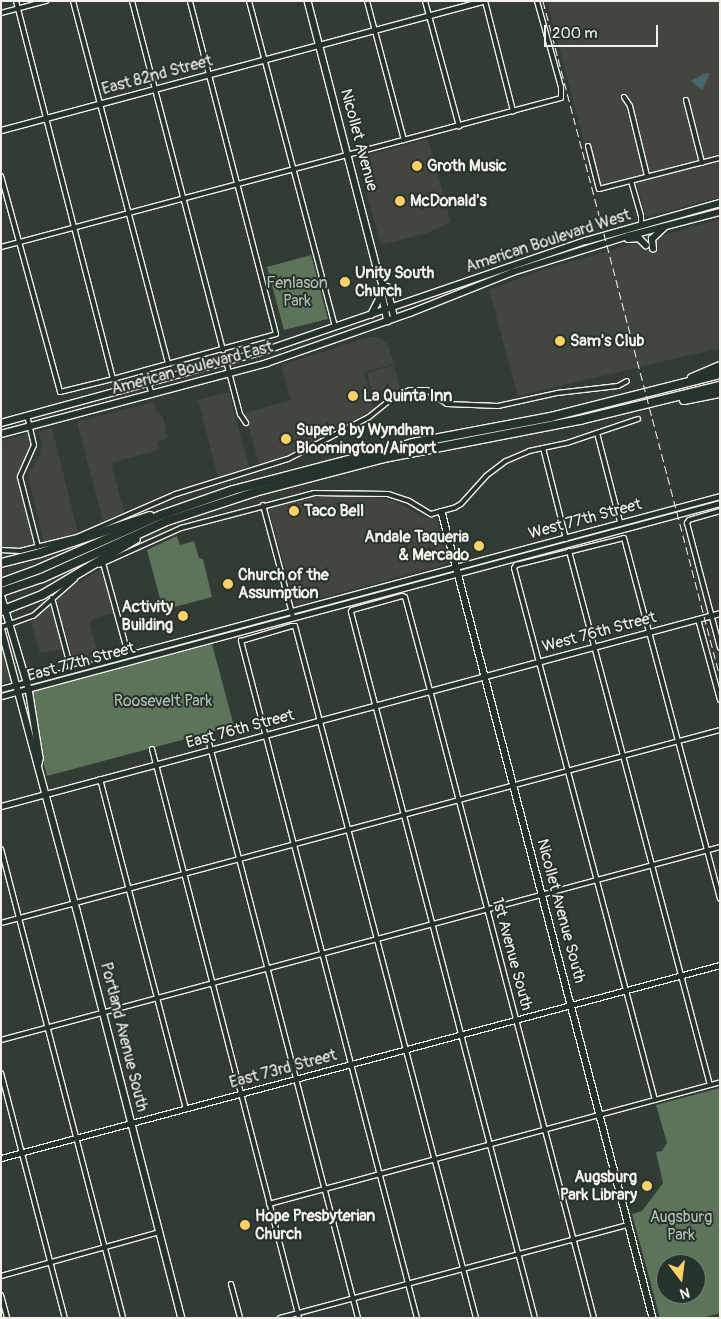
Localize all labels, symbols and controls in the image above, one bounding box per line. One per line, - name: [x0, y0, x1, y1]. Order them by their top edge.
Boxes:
- scale bar: [546, 15, 660, 47]
- text: 200 m: [552, 24, 597, 43]
- street label: East 82nd Street: [100, 51, 214, 99]
- street label: Nicollet Avenue: [336, 87, 382, 193]
- place label: Groth Music: [427, 156, 507, 176]
- marker: Groth Music: [411, 160, 423, 172]
- place label: McDonald's: [410, 191, 487, 211]
- marker: McDonald's: [394, 195, 406, 207]
- street label: American Boulevard West: [463, 205, 633, 277]
- place label: Unity South Church: [355, 263, 434, 301]
- park label: Fenlason Park: [266, 273, 328, 311]
- marker: Unity South Church: [339, 276, 351, 288]
- place label: Sam's Club: [570, 331, 644, 351]
- marker: Sam's Club: [554, 335, 566, 347]
- street label: American Boulevard East: [109, 337, 275, 399]
- place label: La Quinta Inn: [363, 386, 452, 406]
- marker: La Quinta Inn: [347, 390, 359, 402]
- place label: Super 8 by Wyndham Bloomington/Airport: [296, 420, 436, 458]
- marker: Super 8 by Wyndham Bloomington/Airport: [280, 433, 292, 445]
- street label: West 77th Street: [526, 495, 644, 543]
- place label: Taco Bell: [304, 501, 364, 521]
- marker: Taco Bell: [288, 505, 300, 517]
- place label: Andale Taqueria & Mercado: [364, 527, 469, 565]
- marker: Andale Taqueria & Mercado: [473, 540, 485, 552]
- place label: Church of the Assumption: [238, 565, 329, 603]
- marker: Church of the Assumption: [222, 578, 234, 590]
- place label: Activity Building: [121, 597, 173, 635]
- street label: West 76th Street: [540, 608, 658, 656]
- marker: Activity Building: [177, 610, 189, 622]
- street label: East 77th Street: [25, 638, 137, 686]
- park label: Roosevelt Park: [114, 691, 212, 711]
- street label: East 76th Street: [184, 705, 296, 753]
- street label: Nicollet Avenue South: [533, 837, 589, 985]
- street label: 1st Avenue South: [488, 896, 536, 1012]
- street label: Portland Avenue South: [96, 960, 152, 1114]
- street label: East 73rd Street: [227, 1045, 339, 1093]
- place label: Augsburg Park Library: [560, 1167, 637, 1205]
- marker: Augsburg Park Library: [641, 1180, 653, 1192]
- place label: Hope Presbyterian Church: [255, 1206, 375, 1244]
- park label: Augsburg Park: [650, 1207, 712, 1245]
- marker: Hope Presbyterian Church: [239, 1219, 251, 1231]
- north arrow: [656, 1254, 706, 1304]
- text: N: [678, 1284, 692, 1302]

